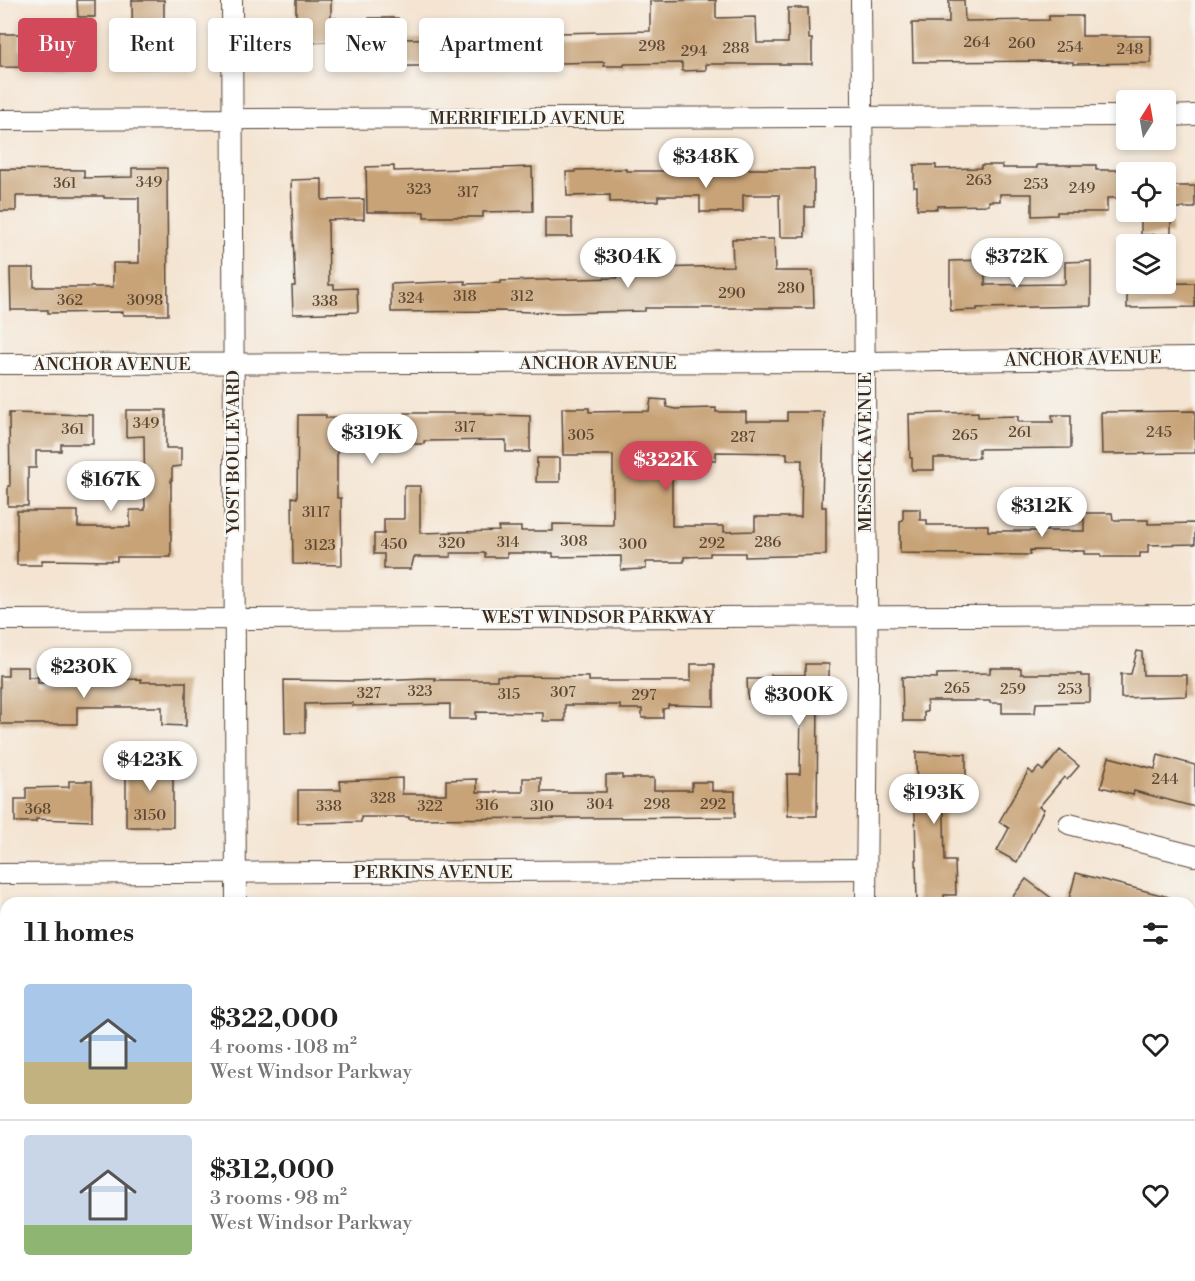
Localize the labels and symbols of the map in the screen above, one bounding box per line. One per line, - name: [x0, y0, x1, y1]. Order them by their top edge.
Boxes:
- house number: 264: [964, 33, 991, 52]
- house number: 260: [1008, 34, 1036, 53]
- house number: 298: [639, 37, 665, 56]
- house number: 254: [1057, 38, 1083, 57]
- house number: 288: [723, 39, 749, 58]
- house number: 248: [1117, 40, 1143, 59]
- house number: 294: [681, 42, 707, 61]
- north arrow: [1116, 90, 1176, 150]
- street label: MERRIFIELD AVENUE: [429, 107, 625, 130]
- pin: $348K: [664, 138, 748, 189]
- house number: 263: [966, 171, 992, 190]
- house number: 349: [136, 173, 162, 192]
- house number: 361: [53, 174, 77, 193]
- house number: 253: [1023, 175, 1049, 194]
- house number: 249: [1069, 179, 1095, 198]
- house number: 323: [406, 180, 432, 199]
- house number: 317: [457, 183, 479, 202]
- pin: $304K: [586, 238, 670, 289]
- pin: $372K: [975, 238, 1059, 289]
- house number: 280: [777, 279, 805, 298]
- house number: 290: [718, 284, 746, 303]
- house number: 318: [453, 287, 477, 306]
- house number: 312: [510, 287, 534, 306]
- house number: 324: [398, 289, 424, 308]
- house number: 362: [57, 291, 83, 310]
- house number: 3098: [127, 291, 163, 310]
- house number: 338: [312, 292, 338, 311]
- street label: ANCHOR AVENUE: [1003, 346, 1162, 372]
- street label: ANCHOR AVENUE: [518, 352, 677, 375]
- street label: ANCHOR AVENUE: [32, 353, 191, 376]
- street label: YOST BOULEVARD: [222, 370, 245, 535]
- street label: MESSICK AVENUE: [854, 372, 877, 532]
- house number: 349: [133, 414, 159, 433]
- pin: $319K: [330, 414, 414, 465]
- house number: 317: [454, 418, 476, 437]
- house number: 361: [61, 420, 85, 439]
- house number: 261: [1008, 423, 1032, 442]
- house number: 245: [1146, 423, 1172, 442]
- house number: 305: [568, 426, 594, 445]
- house number: 265: [952, 426, 978, 445]
- house number: 287: [730, 428, 756, 447]
- pin: $322K: [624, 441, 708, 492]
- pin: $167K: [69, 461, 153, 512]
- pin: $312K: [1000, 487, 1084, 538]
- house number: 3117: [302, 503, 330, 522]
- house number: 308: [560, 532, 588, 551]
- house number: 314: [497, 533, 519, 552]
- house number: 286: [755, 533, 781, 552]
- house number: 320: [439, 534, 465, 553]
- house number: 292: [699, 534, 725, 553]
- house number: 450: [380, 535, 408, 554]
- house number: 300: [619, 535, 647, 554]
- house number: 3123: [304, 536, 336, 555]
- street label: WEST WINDSOR PARKWAY: [481, 606, 715, 629]
- pin: $230K: [42, 648, 126, 699]
- pin: $300K: [757, 676, 841, 727]
- house number: 265: [944, 679, 970, 698]
- house number: 259: [1000, 680, 1026, 699]
- house number: 253: [1057, 680, 1083, 699]
- house number: 323: [407, 682, 433, 701]
- house number: 307: [550, 683, 576, 702]
- house number: 327: [357, 684, 382, 703]
- house number: 315: [498, 685, 520, 704]
- house number: 297: [631, 686, 657, 705]
- pin: $423K: [108, 741, 192, 792]
- house number: 244: [1152, 770, 1178, 789]
- pin: $193K: [892, 774, 976, 825]
- house number: 328: [370, 789, 396, 808]
- house number: 304: [586, 795, 614, 814]
- house number: 298: [644, 795, 670, 814]
- house number: 292: [700, 795, 726, 814]
- house number: 316: [476, 796, 498, 815]
- house number: 338: [316, 797, 342, 816]
- house number: 322: [417, 797, 443, 816]
- house number: 310: [530, 797, 554, 816]
- house number: 368: [25, 800, 51, 819]
- house number: 3150: [134, 806, 166, 825]
- street label: PERKINS AVENUE: [353, 861, 513, 884]

